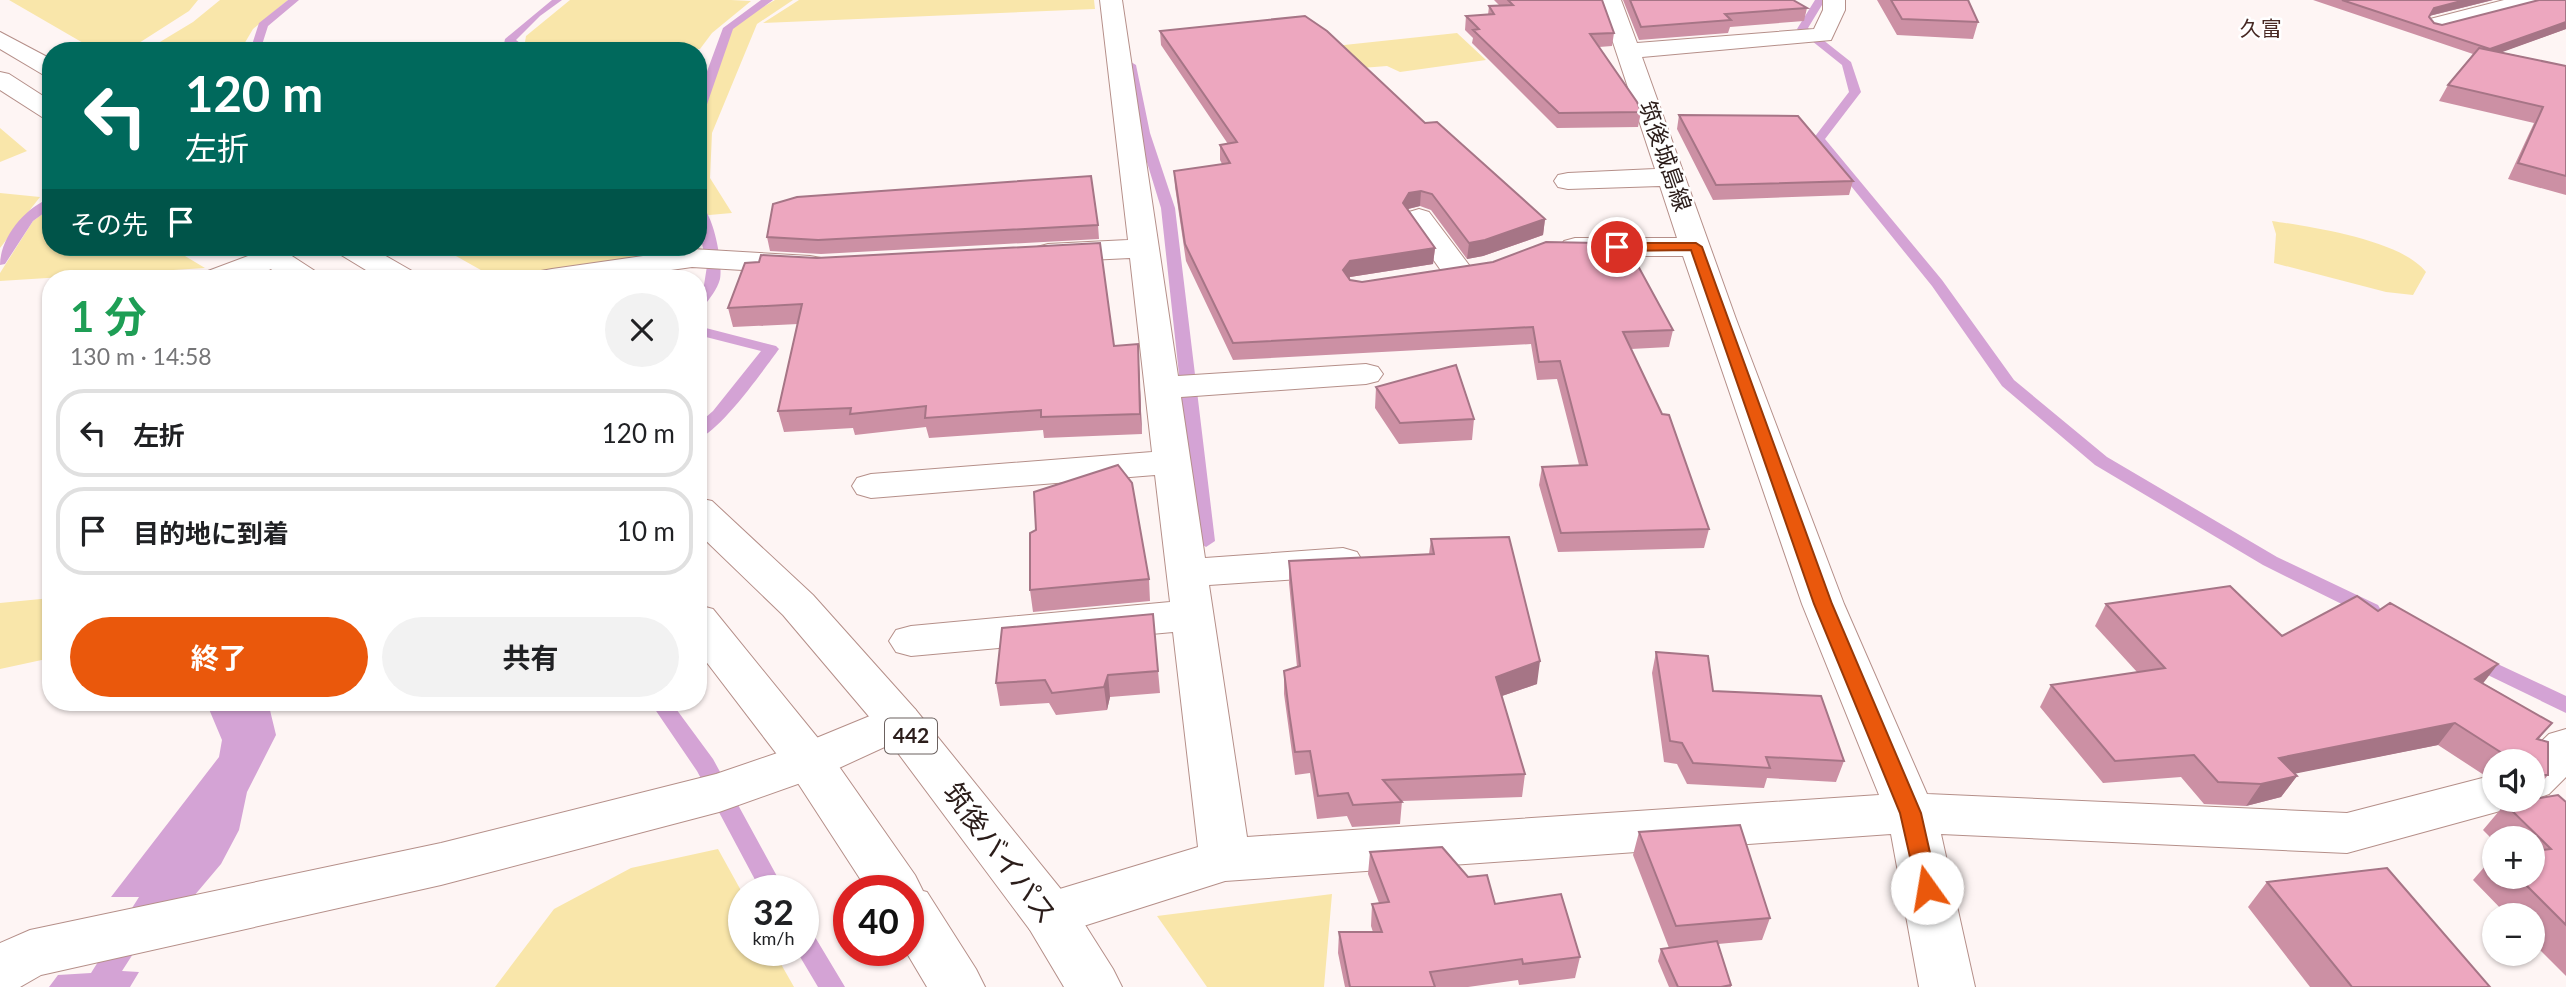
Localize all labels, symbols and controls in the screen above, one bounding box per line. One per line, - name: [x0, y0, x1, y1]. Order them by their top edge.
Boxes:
- district label: 久富: [2240, 15, 2282, 40]
- text: 120 m: [185, 64, 323, 122]
- icon: left: [70, 70, 161, 161]
- street label: 筑後城島線: [1634, 97, 1698, 215]
- text: 左折: [185, 128, 249, 167]
- icon: arrive: [162, 203, 200, 241]
- text: その先: [70, 208, 148, 240]
- pin: [1587, 217, 1647, 277]
- icon: arrive: [1598, 228, 1636, 266]
- text: 1 分: [70, 291, 147, 341]
- button: close: [605, 293, 679, 367]
- text: 130 m · 14:58: [70, 342, 212, 370]
- icon: left: [74, 414, 112, 452]
- text: 120 m: [602, 417, 675, 449]
- text: 左折: [133, 419, 185, 451]
- icon: arrive: [74, 512, 112, 550]
- text: 10 m: [617, 515, 675, 547]
- text: 目的地に到着: [133, 517, 289, 549]
- button: 終了: [70, 617, 368, 697]
- button: 共有: [382, 617, 679, 697]
- road number: 442: [885, 718, 937, 754]
- map controls: [2482, 749, 2545, 966]
- button: sound: [2482, 749, 2545, 812]
- street label: 筑後バイパス: [937, 775, 1065, 929]
- button: +: [2482, 826, 2545, 889]
- position arrow: [1890, 851, 1964, 925]
- speed limit sign: 40: [833, 875, 924, 966]
- text: 32: [753, 890, 794, 932]
- button: −: [2482, 903, 2545, 966]
- text: km/h: [752, 927, 795, 949]

